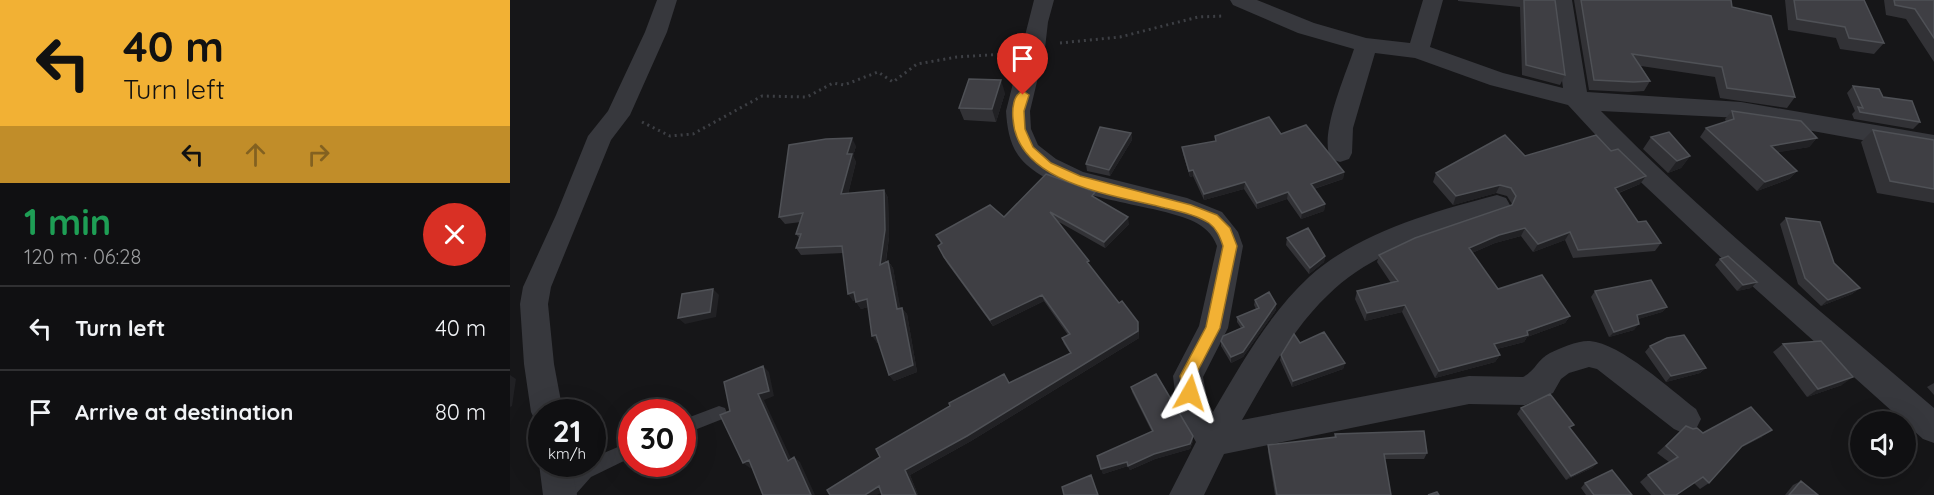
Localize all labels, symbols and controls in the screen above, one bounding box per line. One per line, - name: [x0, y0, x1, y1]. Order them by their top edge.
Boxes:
- text: 40 m: [123, 20, 224, 73]
- icon: left: [24, 24, 102, 102]
- pin: [997, 33, 1048, 95]
- icon: arrive: [1006, 42, 1039, 75]
- text: Turn left: [123, 72, 225, 106]
- icon: left: [176, 138, 209, 171]
- icon: ahead: [239, 138, 272, 171]
- icon: right: [302, 138, 335, 171]
- text: 1 min: [24, 199, 111, 244]
- button: close: [423, 203, 486, 266]
- text: 120 m · 06:28: [24, 244, 141, 269]
- icon: left: [24, 312, 57, 345]
- text: Turn left: [75, 314, 165, 342]
- text: 40 m: [435, 314, 486, 342]
- position arrow: [1158, 361, 1222, 425]
- icon: arrive: [24, 396, 57, 429]
- text: Arrive at destination: [75, 398, 293, 426]
- text: 80 m: [435, 398, 486, 426]
- speed limit sign: 30: [618, 399, 696, 477]
- map controls: [1850, 411, 1916, 477]
- button: sound: [1850, 411, 1916, 477]
- text: 21: [553, 412, 581, 450]
- text: km/h: [548, 444, 586, 463]

